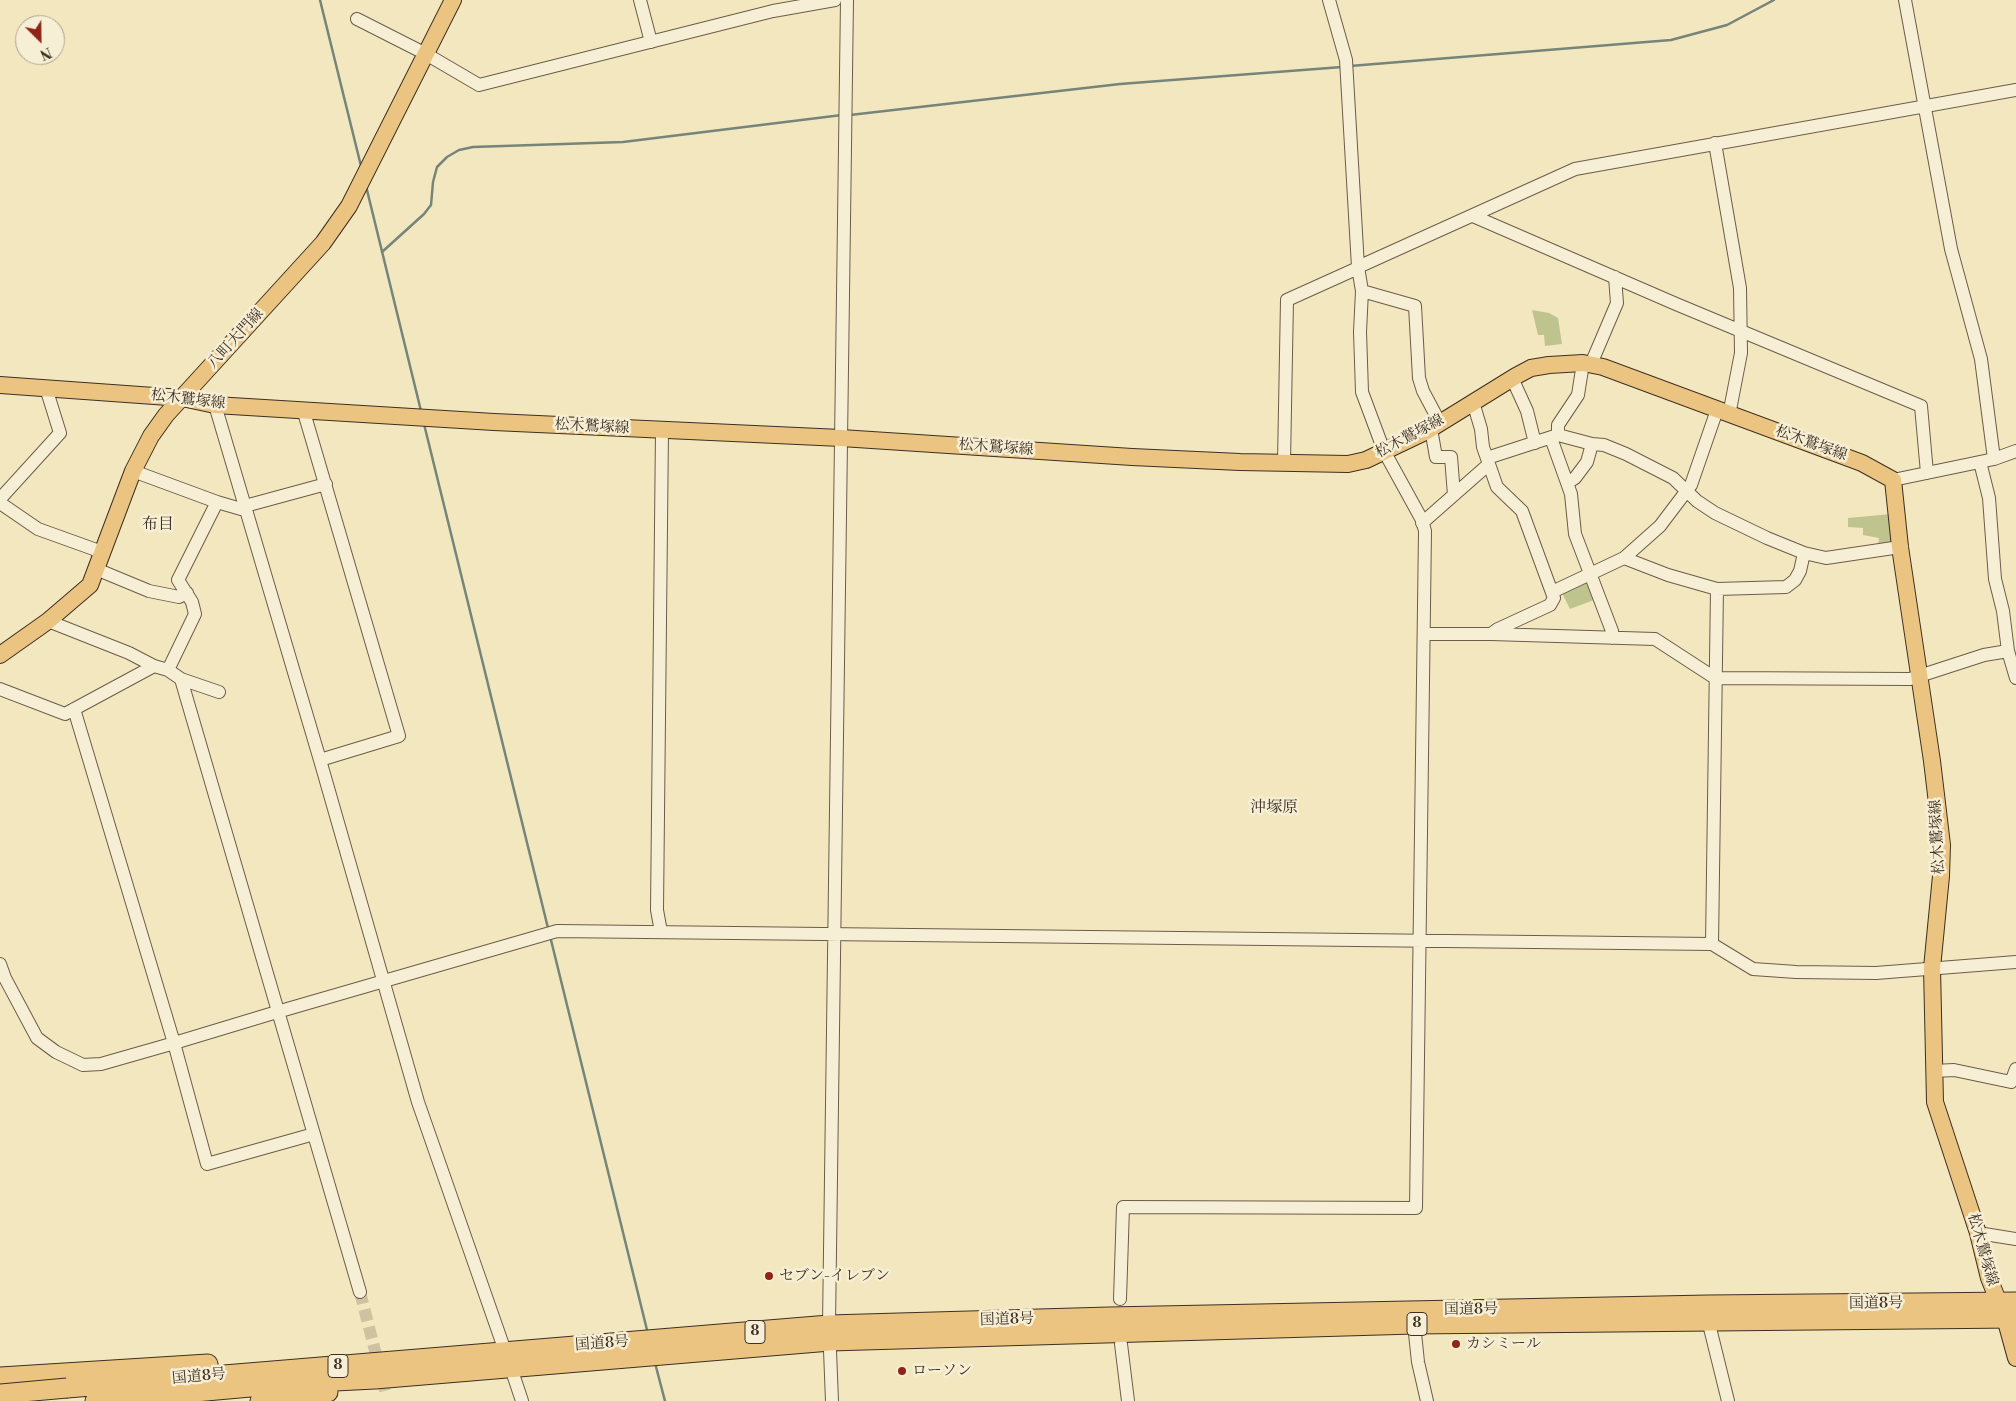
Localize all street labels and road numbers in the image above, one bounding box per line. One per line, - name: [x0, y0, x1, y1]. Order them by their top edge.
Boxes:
- street label: 八町大門線: [204, 305, 268, 373]
- street label: 松木鷲塚線: [150, 386, 226, 414]
- street label: 松木鷲塚線: [1373, 411, 1447, 463]
- street label: 松木鷲塚線: [554, 416, 630, 438]
- street label: 松木鷲塚線: [1773, 423, 1849, 465]
- street label: 松木鷲塚線: [958, 436, 1034, 460]
- street label: 松木鷲塚線: [1927, 799, 1949, 875]
- street label: 松木鷲塚線: [1963, 1211, 2001, 1289]
- street label: 国道8号: [1849, 1295, 1903, 1313]
- street label: 国道8号: [1444, 1301, 1498, 1319]
- street label: 国道8号: [980, 1310, 1034, 1330]
- road number: 8: [1407, 1312, 1427, 1336]
- road number: 8: [745, 1320, 765, 1344]
- street label: 国道8号: [574, 1333, 630, 1355]
- road number: 8: [328, 1354, 348, 1378]
- street label: 国道8号: [171, 1366, 227, 1388]

